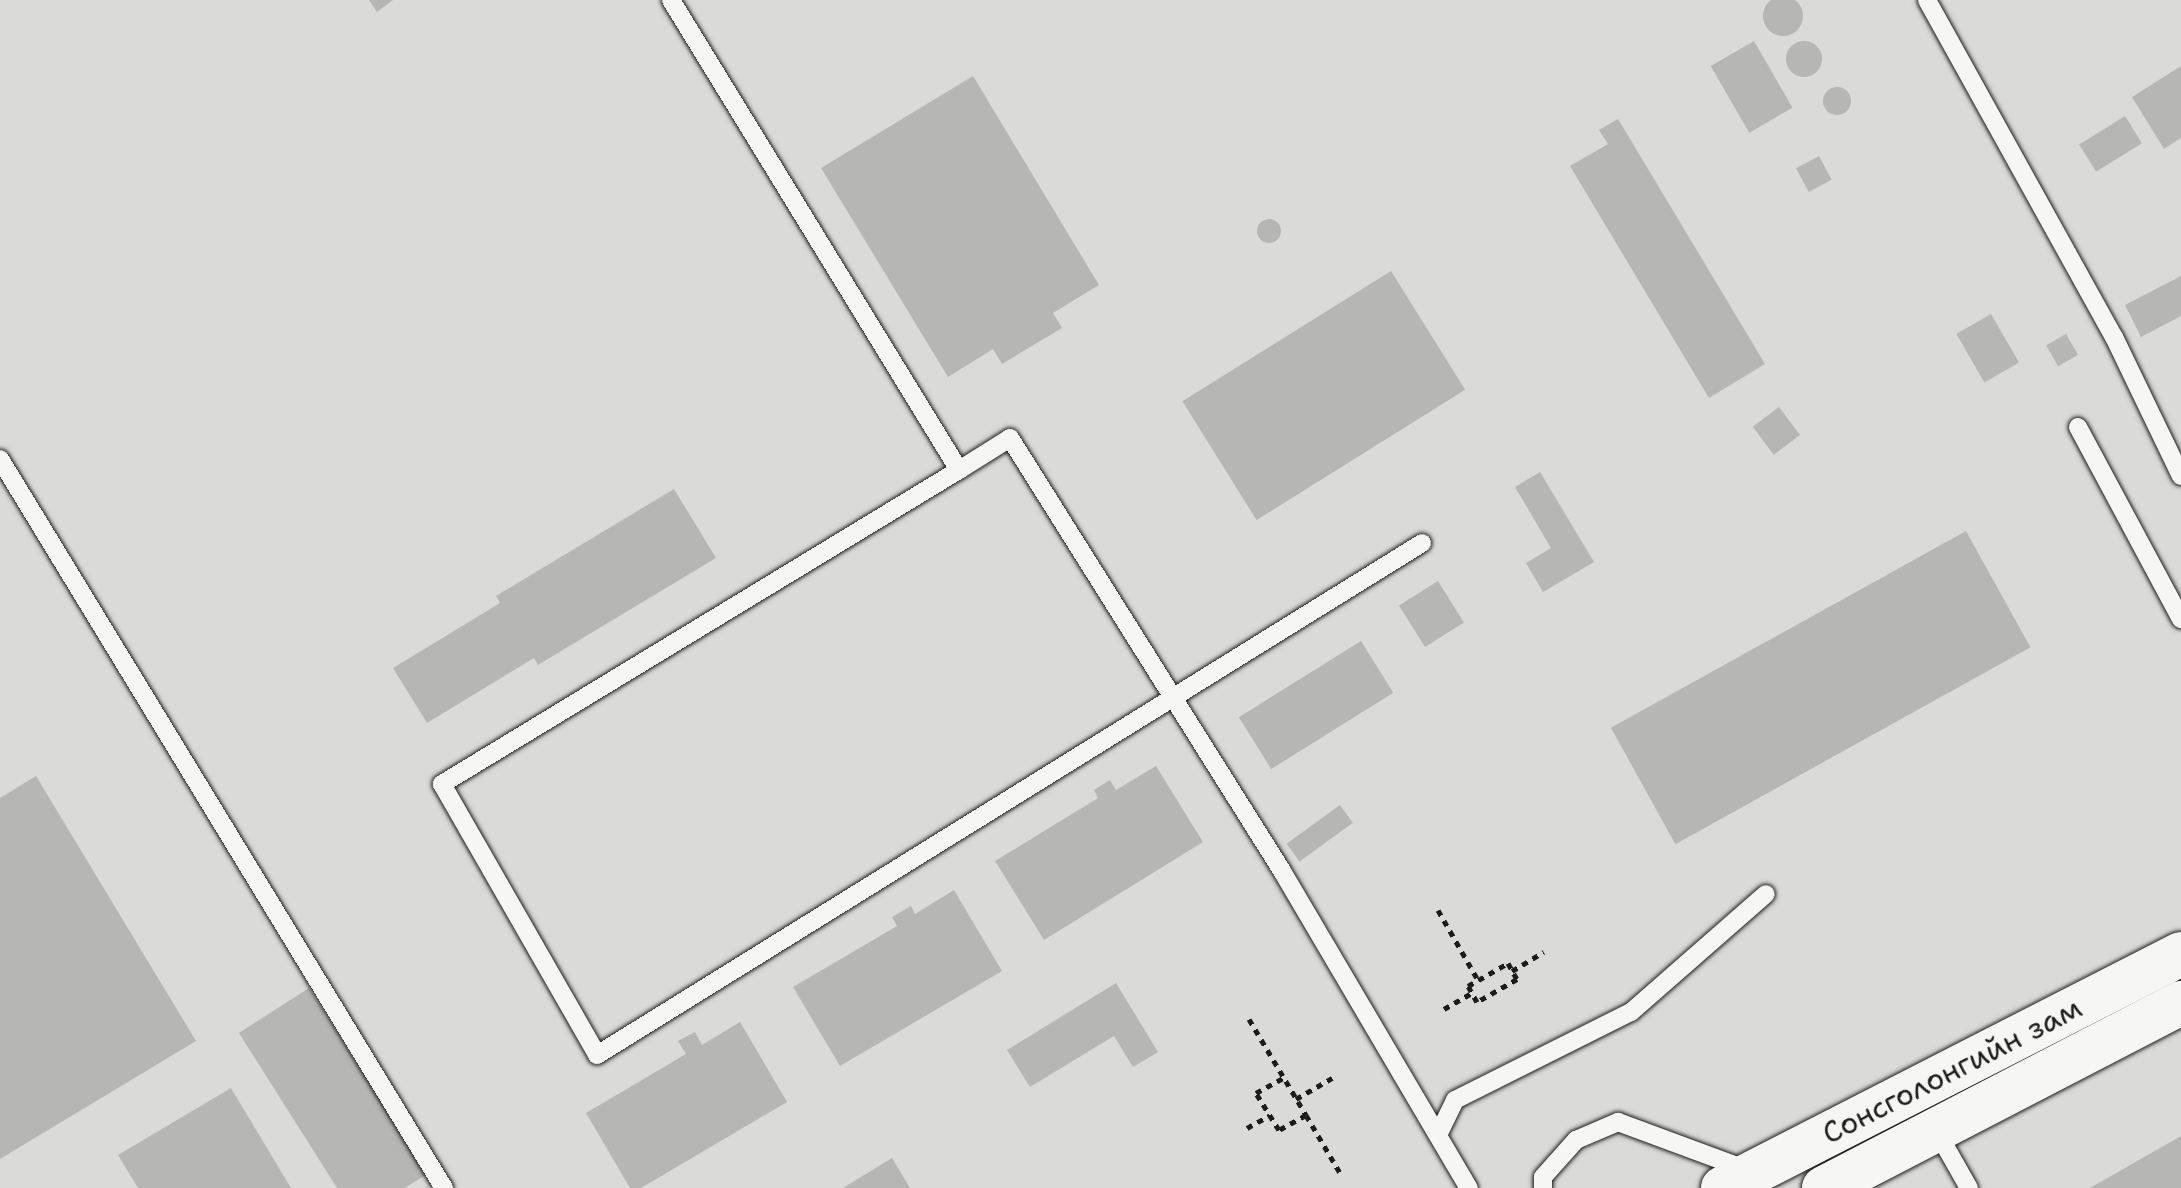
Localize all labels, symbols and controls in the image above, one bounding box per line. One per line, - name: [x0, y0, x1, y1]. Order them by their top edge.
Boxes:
- street label: Сонсголонгийн зам: [1816, 990, 2088, 1152]

